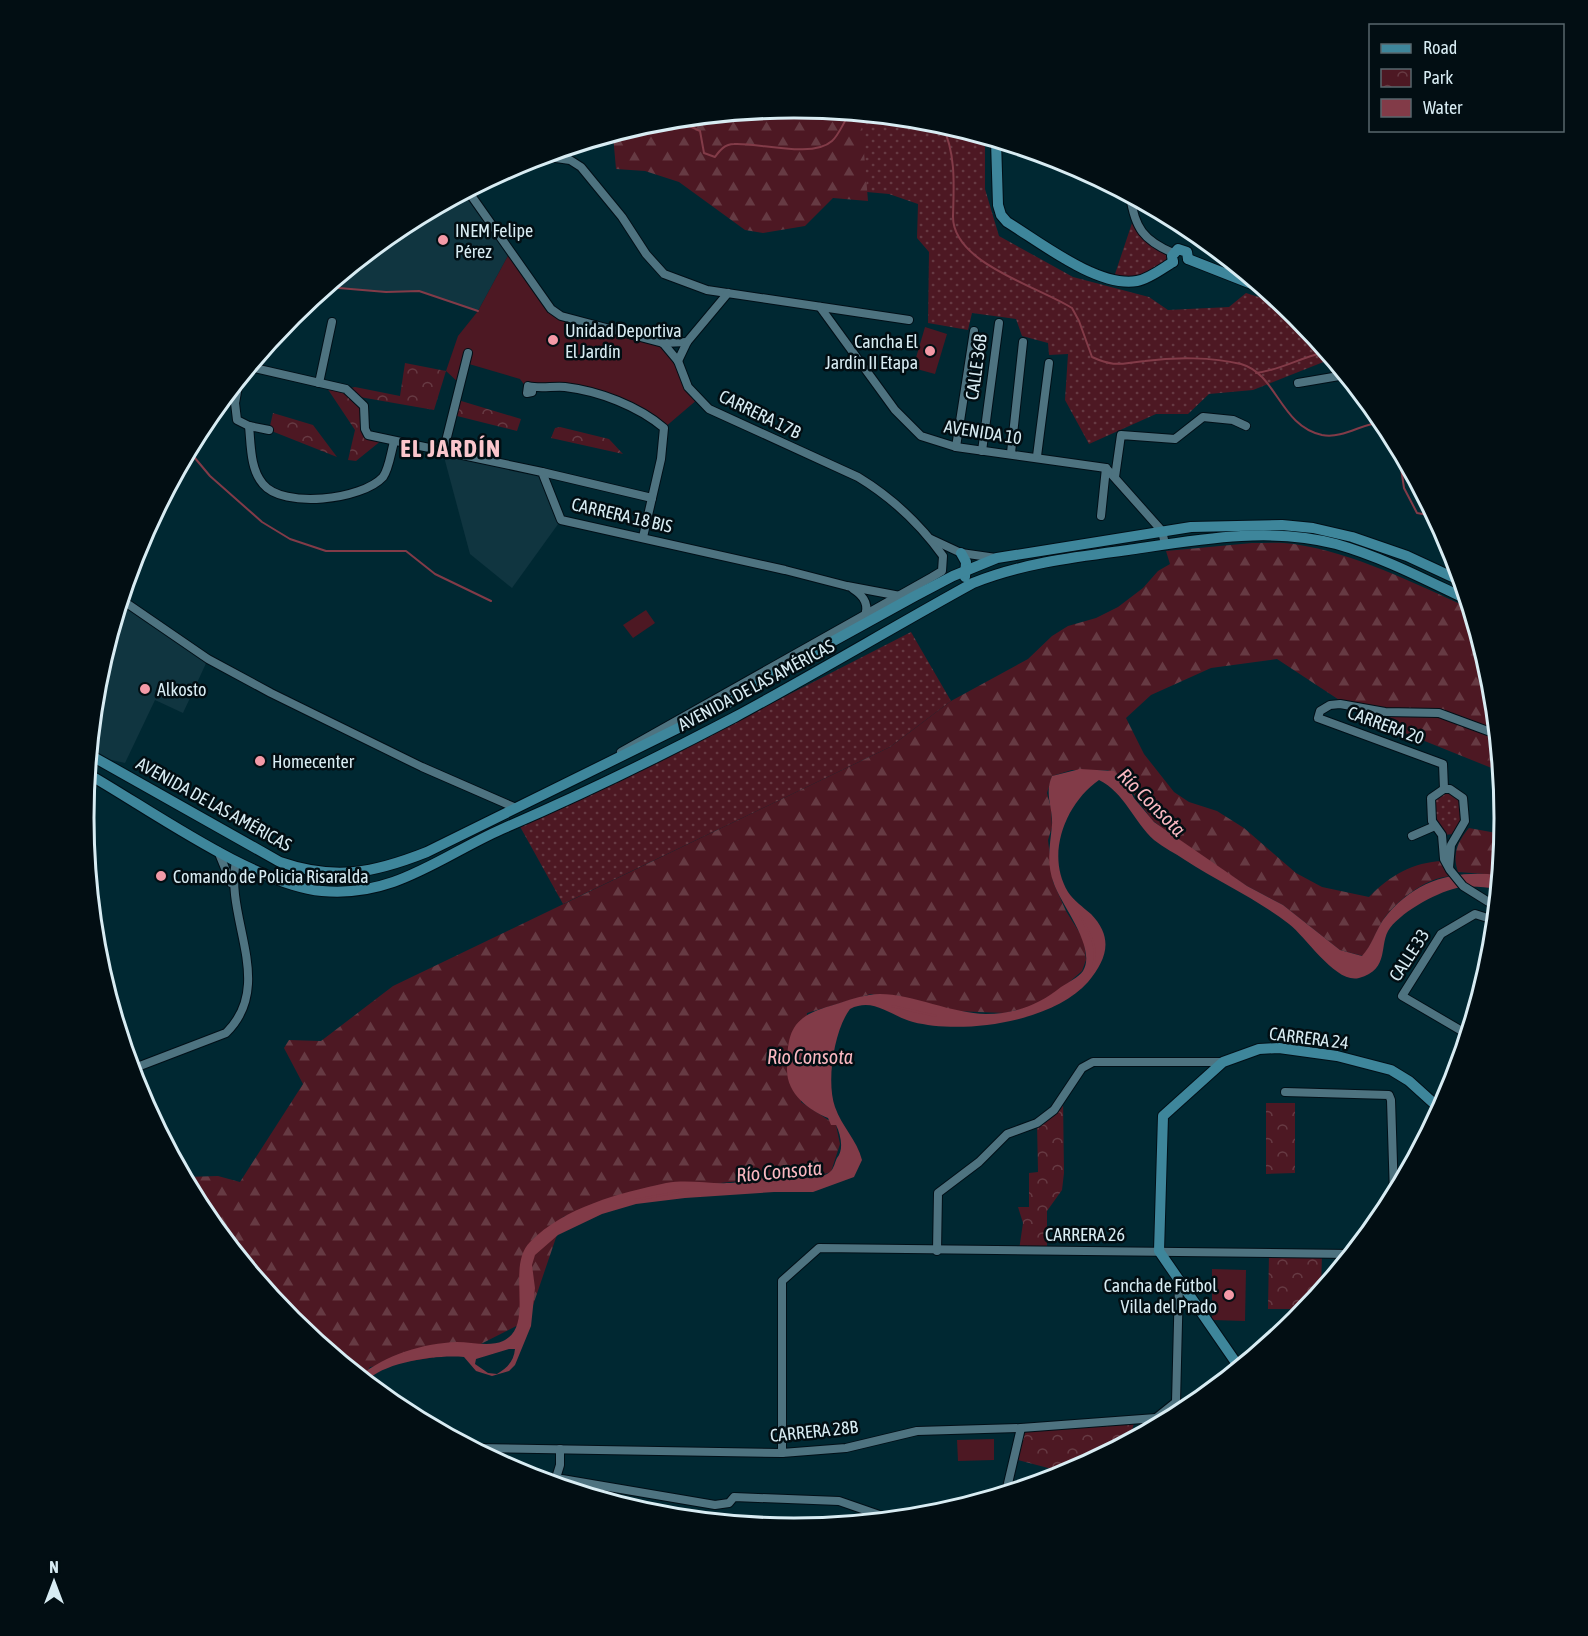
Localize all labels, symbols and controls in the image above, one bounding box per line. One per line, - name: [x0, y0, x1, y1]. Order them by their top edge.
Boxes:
- legend: [1369, 24, 1564, 132]
- text: Road: [1423, 37, 1457, 58]
- text: Park: [1423, 67, 1453, 88]
- text: Water: [1423, 97, 1463, 118]
- place label: INEM Felipe Pérez: [455, 220, 533, 262]
- marker: INEM Felipe Pérez: [436, 233, 450, 247]
- place label: Unidad Deportiva El Jardín: [565, 320, 682, 362]
- place label: Cancha El Jardín II Etapa: [825, 331, 918, 373]
- street label: CALLE 36B: [961, 332, 991, 401]
- marker: Unidad Deportiva El Jardín: [546, 333, 560, 347]
- marker: Cancha El Jardín II Etapa: [923, 344, 937, 358]
- street label: CARRERA 17B: [716, 385, 805, 443]
- street label: AVENIDA 10: [943, 415, 1023, 449]
- district label: EL JARDÍN: [400, 435, 502, 462]
- street label: CARRERA 18 BIS: [569, 493, 675, 537]
- street label: AVENIDA DE LAS AMÉRICAS: [674, 635, 838, 735]
- place label: Alkosto: [157, 679, 206, 700]
- marker: Alkosto: [138, 682, 152, 696]
- street label: CARRERA 20: [1345, 701, 1427, 749]
- place label: Homecenter: [272, 751, 355, 772]
- street label: AVENIDA DE LAS AMÉRICAS: [133, 753, 296, 856]
- marker: Homecenter: [253, 754, 267, 768]
- water label: Río Consota: [1113, 763, 1191, 841]
- place label: Comando de Policia Risaralda: [173, 866, 369, 887]
- marker: Comando de Policia Risaralda: [154, 869, 168, 883]
- street label: CALLE 33: [1384, 925, 1434, 985]
- street label: CARRERA 24: [1268, 1023, 1350, 1053]
- water label: Rio Consota: [767, 1045, 853, 1068]
- water label: Río Consota: [735, 1156, 823, 1186]
- street label: CARRERA 26: [1045, 1224, 1125, 1245]
- place label: Cancha de Fútbol Villa del Prado: [1104, 1275, 1217, 1317]
- marker: Cancha de Fútbol Villa del Prado: [1222, 1288, 1236, 1302]
- street label: CARRERA 28B: [769, 1416, 859, 1446]
- north arrow: [24, 1552, 84, 1612]
- text: N: [49, 1558, 59, 1576]

